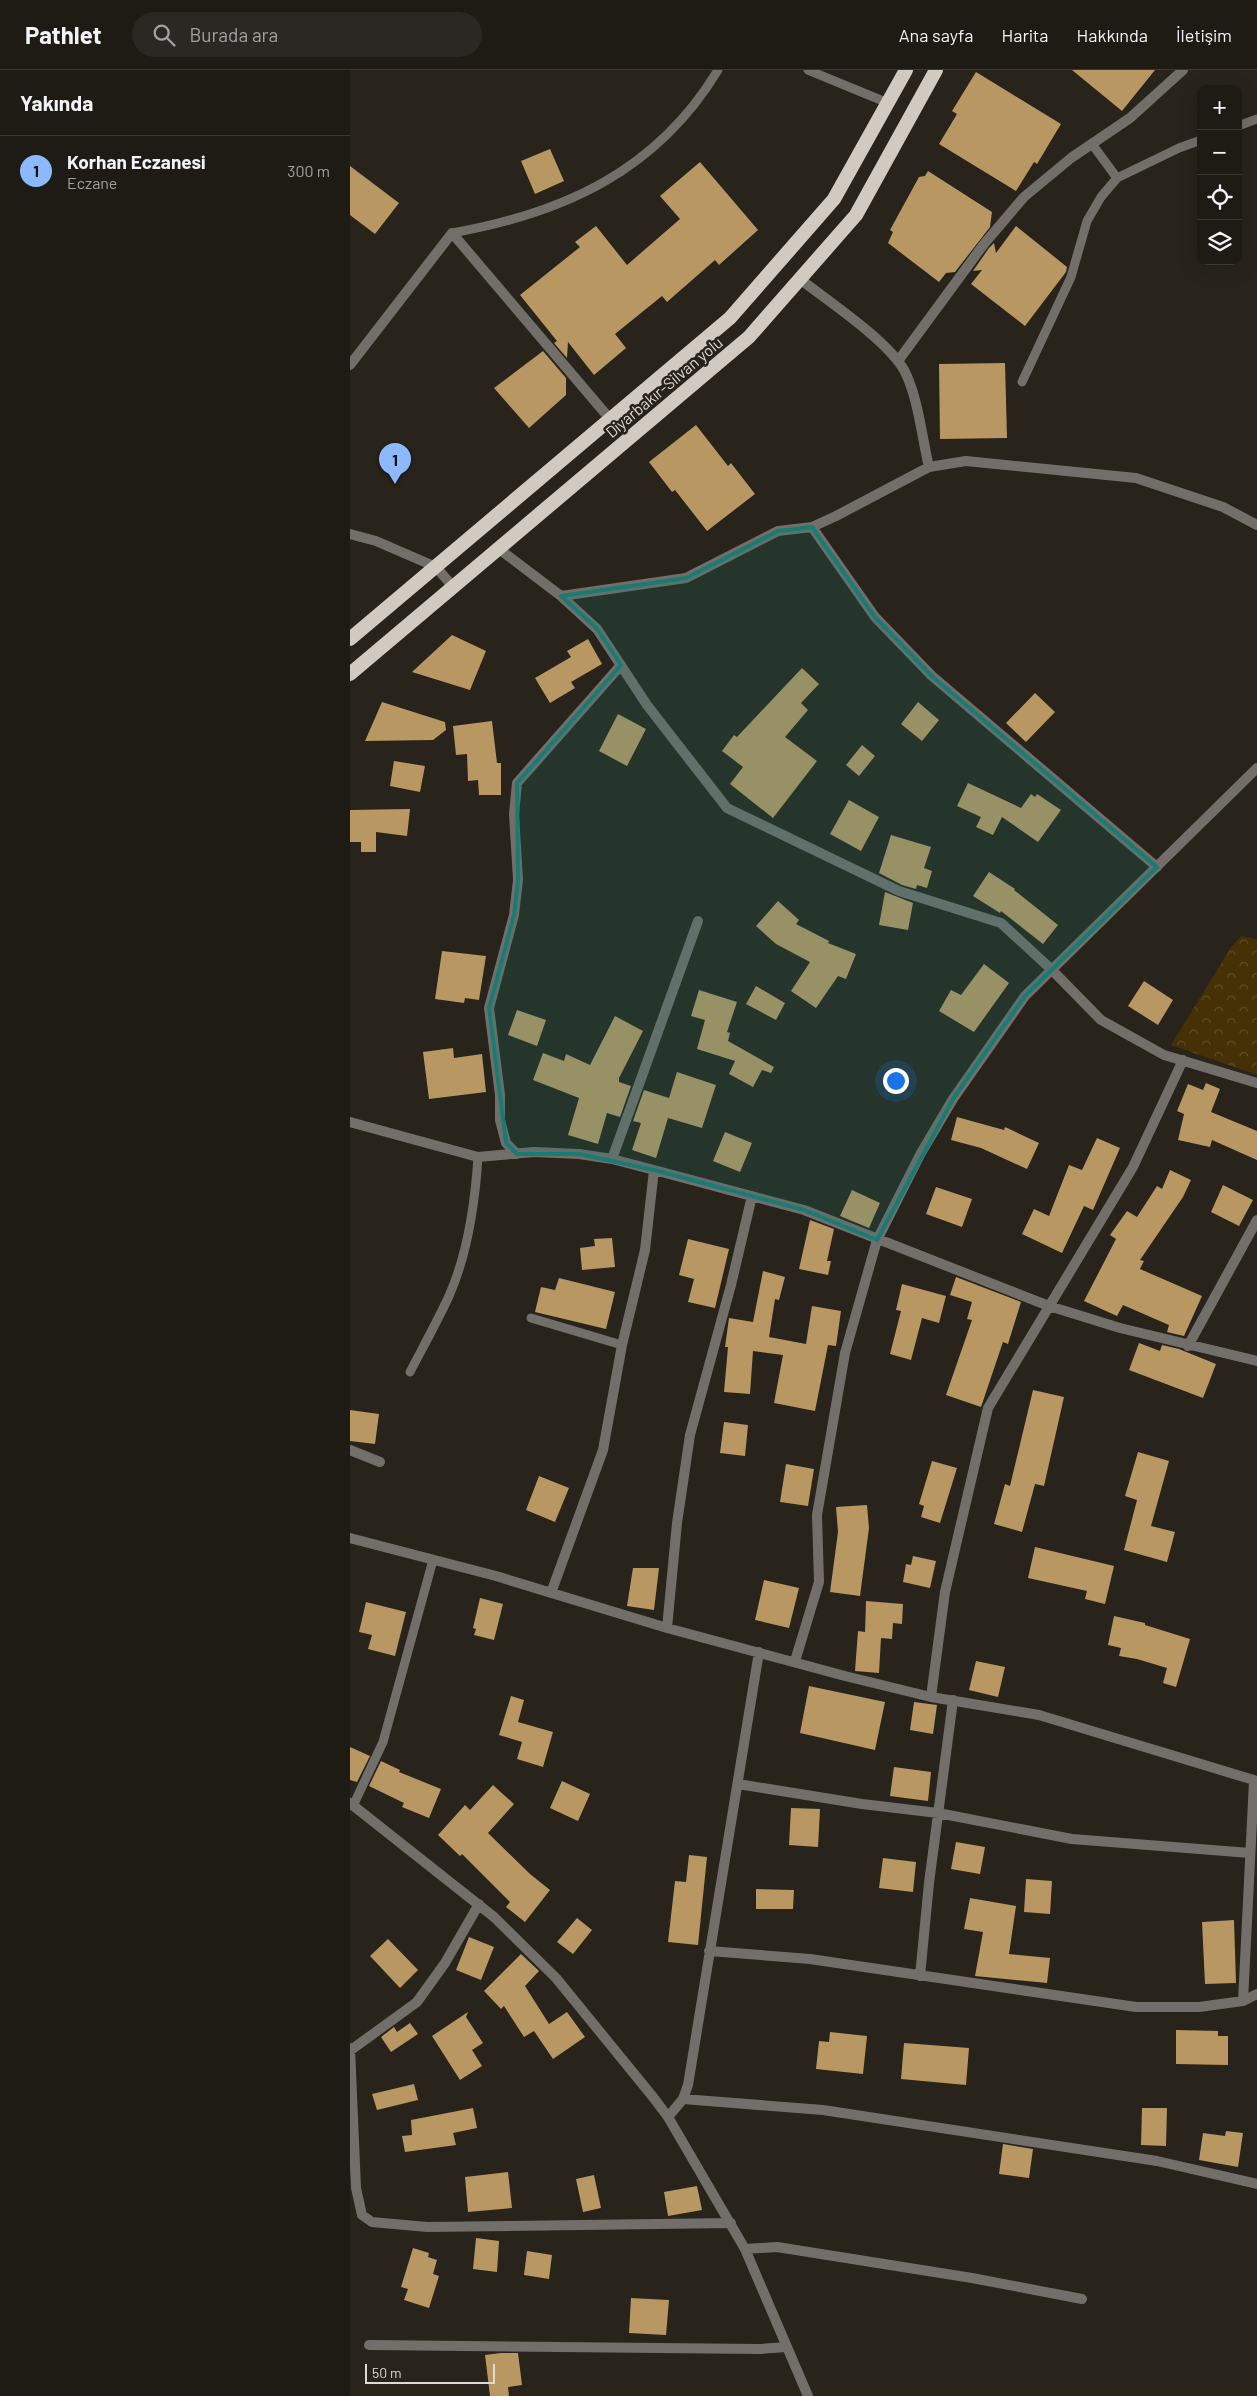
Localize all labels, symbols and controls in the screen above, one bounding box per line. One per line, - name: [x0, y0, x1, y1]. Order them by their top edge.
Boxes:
- search box: [132, 12, 482, 57]
- text: Pathlet: [25, 20, 102, 49]
- icon: search: [150, 21, 178, 49]
- text: Burada ara: [190, 23, 278, 46]
- text: Ana sayfa: [899, 24, 973, 46]
- text: Harita: [1001, 24, 1049, 46]
- text: Hakkında: [1077, 24, 1148, 46]
- text: İletişim: [1176, 24, 1232, 46]
- map controls: [1197, 85, 1242, 265]
- button: +: [1197, 85, 1242, 130]
- text: Yakında: [20, 90, 93, 115]
- button: −: [1197, 130, 1242, 175]
- text: Korhan Eczanesi: [67, 150, 206, 173]
- text: 1: [33, 161, 39, 180]
- text: 300 m: [287, 161, 330, 180]
- text: Eczane: [67, 173, 117, 192]
- button: locate: [1197, 175, 1242, 220]
- button: layers: [1197, 220, 1242, 265]
- street label: Diyarbakır-Silvan yolu: [601, 332, 726, 441]
- pin: 1: [379, 443, 411, 484]
- your location: [883, 1068, 909, 1094]
- scale bar: [365, 2361, 495, 2384]
- text: 50 m: [372, 2364, 401, 2381]

